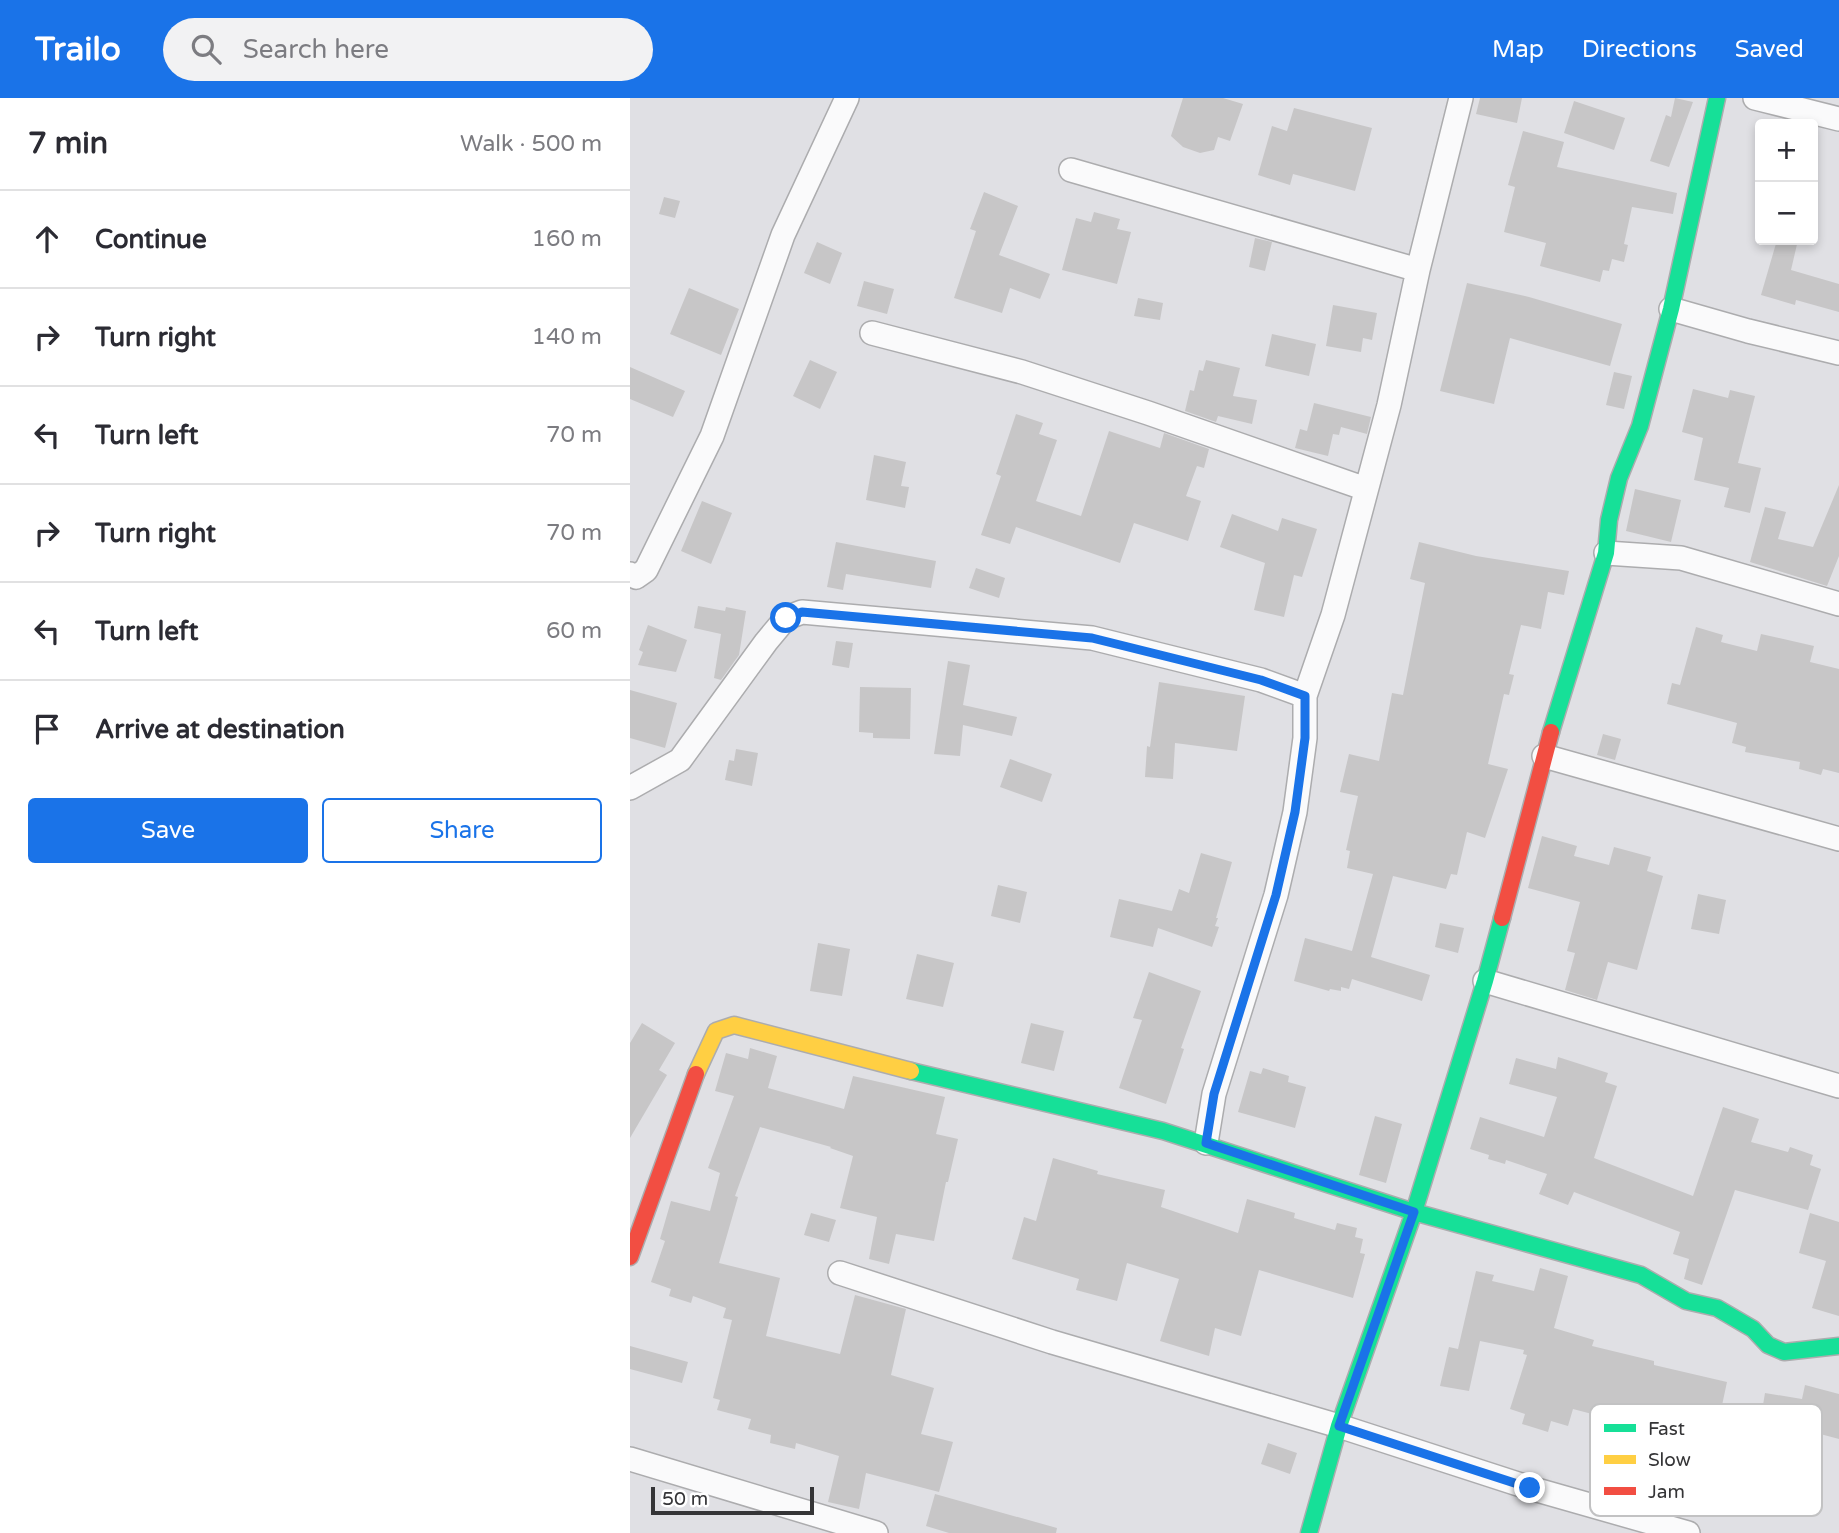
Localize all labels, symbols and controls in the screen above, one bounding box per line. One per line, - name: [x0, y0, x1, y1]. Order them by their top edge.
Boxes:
- search box: [163, 18, 653, 81]
- text: Trailo: [35, 30, 121, 69]
- icon: search: [187, 30, 225, 68]
- text: Search here: [243, 34, 389, 65]
- text: Map: [1492, 35, 1544, 64]
- text: Directions: [1582, 35, 1697, 64]
- text: Saved: [1735, 35, 1804, 64]
- map controls: [1755, 119, 1818, 245]
- button: +: [1755, 119, 1818, 182]
- text: 7 min: [28, 125, 108, 162]
- text: Walk · 500 m: [460, 130, 602, 158]
- button: −: [1755, 182, 1818, 245]
- icon: ahead: [28, 220, 66, 258]
- text: Continue: [95, 224, 207, 255]
- text: 160 m: [532, 225, 602, 253]
- icon: right: [28, 318, 66, 356]
- text: Turn right: [95, 322, 216, 353]
- text: 140 m: [532, 323, 602, 351]
- icon: left: [28, 416, 66, 454]
- text: Turn left: [95, 420, 198, 451]
- text: 70 m: [546, 421, 602, 449]
- icon: right: [28, 514, 66, 552]
- text: Turn right: [95, 518, 216, 549]
- text: 70 m: [546, 519, 602, 547]
- route start: [770, 602, 801, 633]
- icon: left: [28, 612, 66, 650]
- text: Turn left: [95, 616, 198, 647]
- text: 60 m: [546, 617, 602, 645]
- icon: arrive: [28, 710, 66, 748]
- text: Arrive at destination: [95, 714, 345, 745]
- button: Save: [28, 798, 308, 863]
- button: Share: [322, 798, 602, 863]
- legend: [1590, 1404, 1822, 1516]
- text: Fast: [1648, 1418, 1685, 1440]
- text: Slow: [1648, 1449, 1691, 1471]
- route end: [1514, 1472, 1545, 1503]
- text: Jam: [1648, 1481, 1685, 1503]
- scale bar: [651, 1484, 814, 1516]
- text: 50 m: [662, 1488, 708, 1510]

